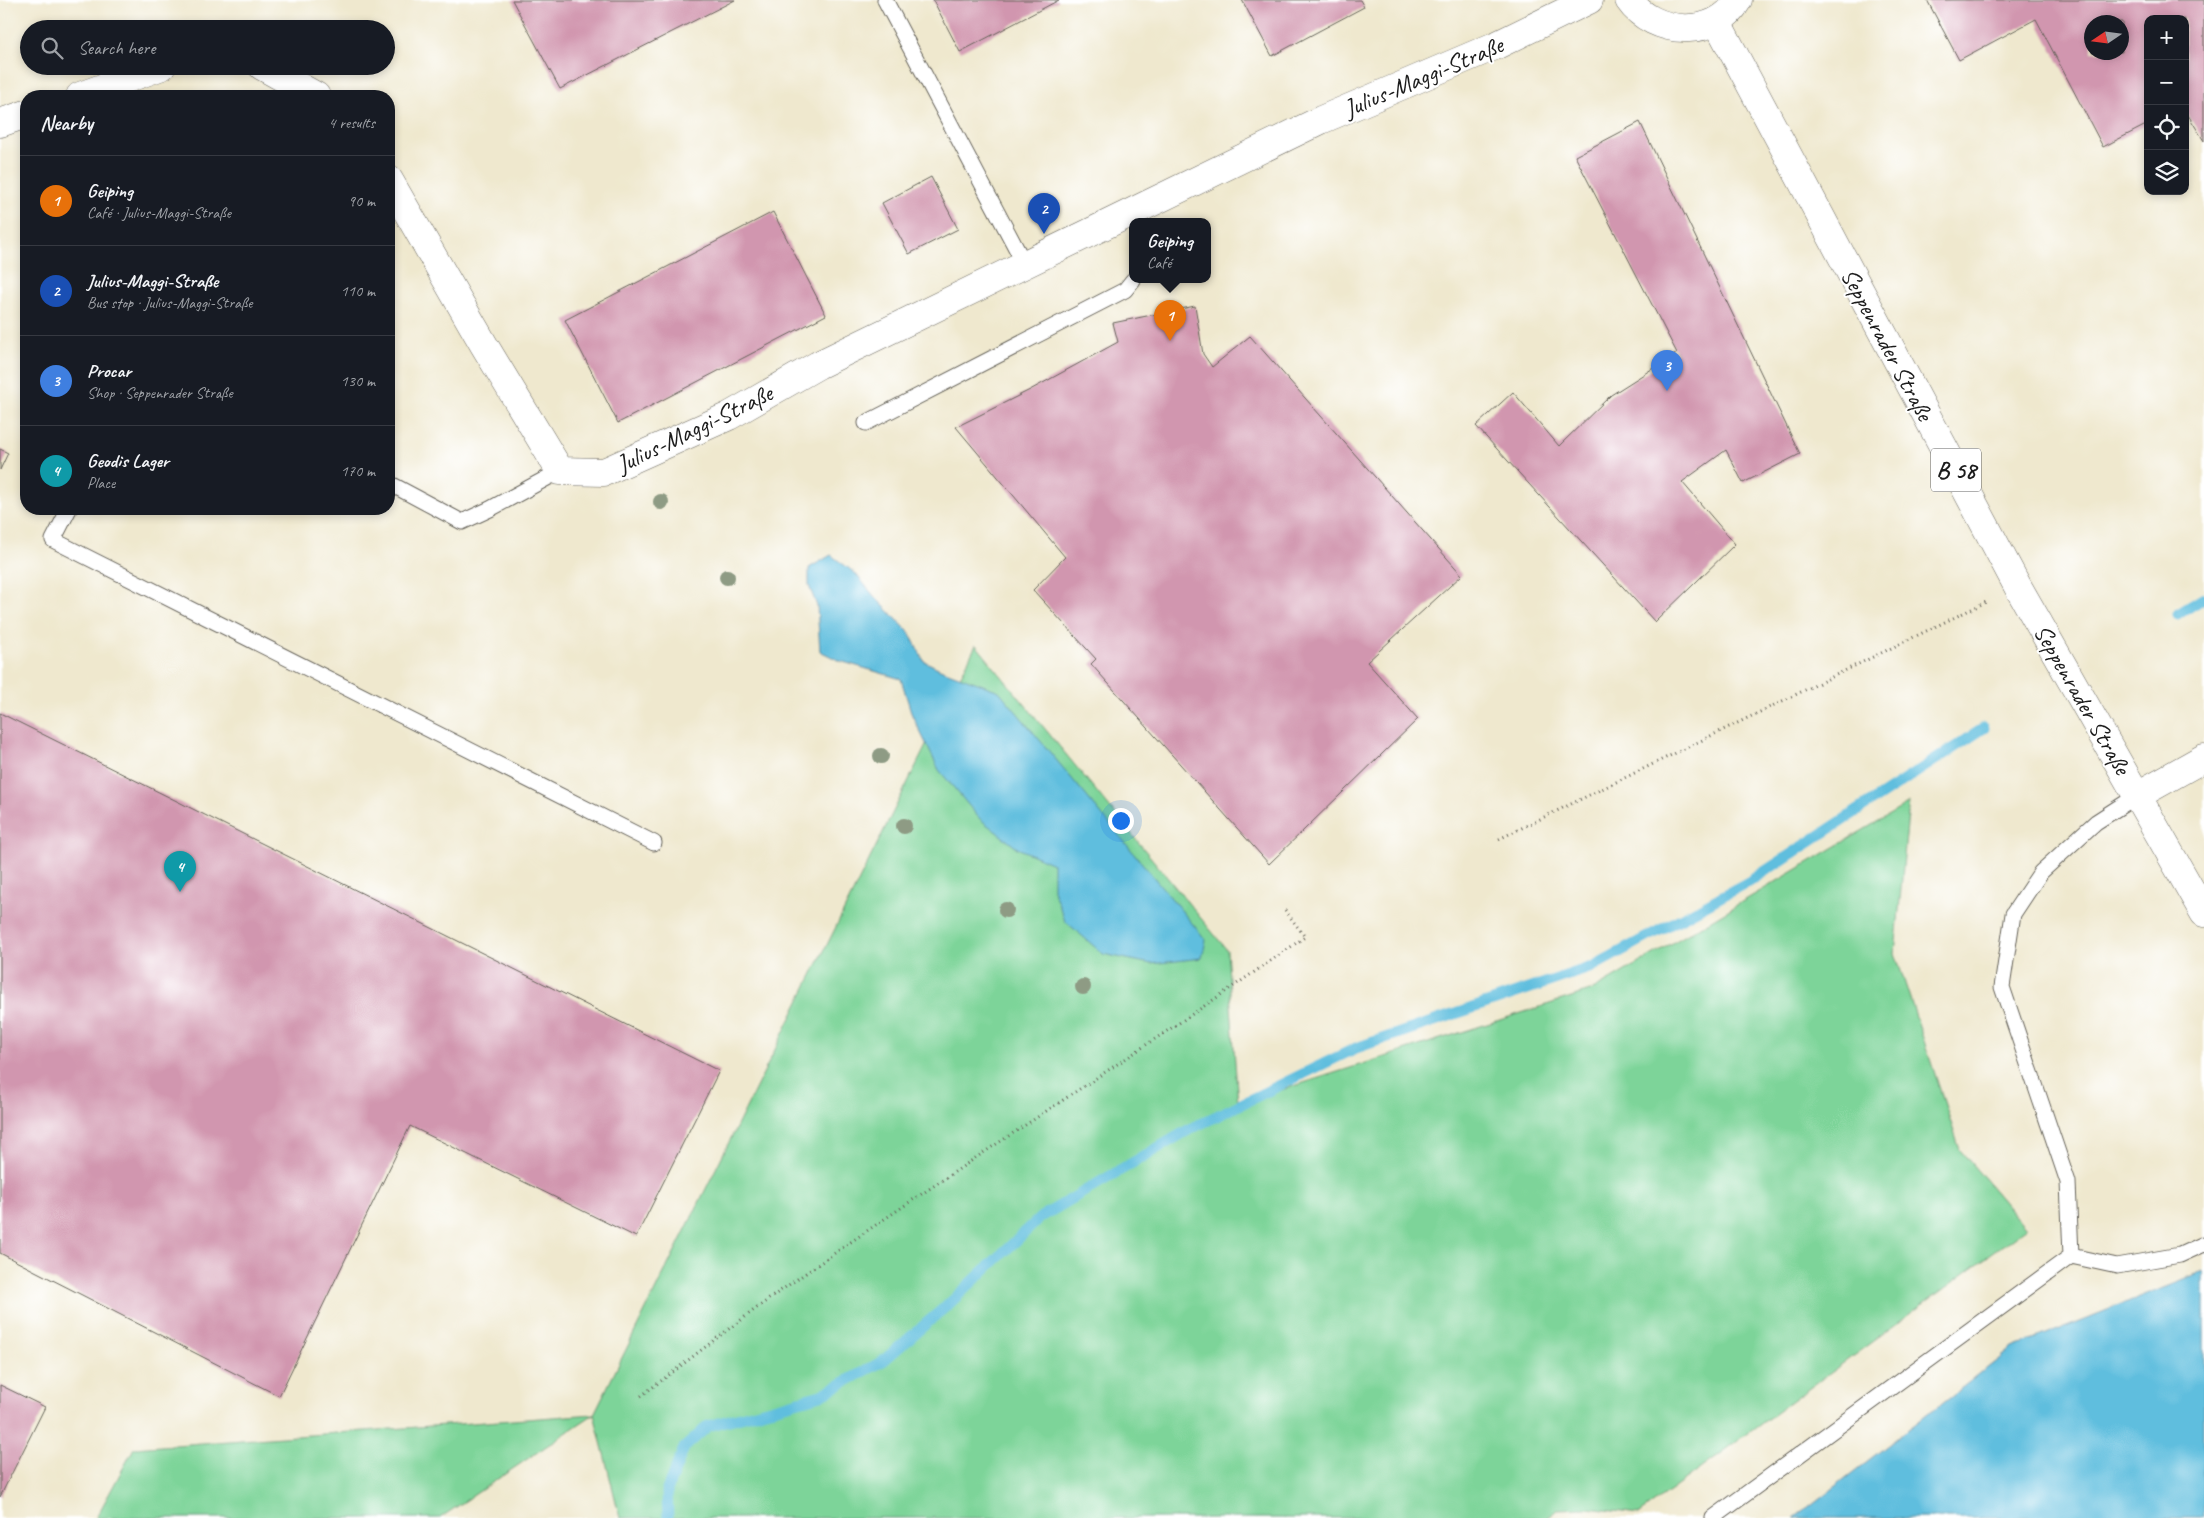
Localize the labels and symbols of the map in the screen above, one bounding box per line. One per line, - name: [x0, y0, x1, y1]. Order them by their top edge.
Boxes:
- north arrow: [2084, 15, 2129, 60]
- street label: Julius-Maggi-Straße: [1338, 28, 1510, 125]
- pin: 2: [1028, 193, 1060, 234]
- street label: Seppenrader Straße: [1833, 263, 1942, 428]
- pin: 1: [1154, 300, 1186, 341]
- pin: 3: [1651, 350, 1683, 391]
- street label: Julius-Maggi-Straße: [610, 376, 779, 481]
- road number: B 58: [1931, 448, 1981, 492]
- street label: Seppenrader Straße: [2026, 619, 2139, 782]
- your location: [1108, 808, 1134, 834]
- pin: 4: [164, 851, 196, 892]

